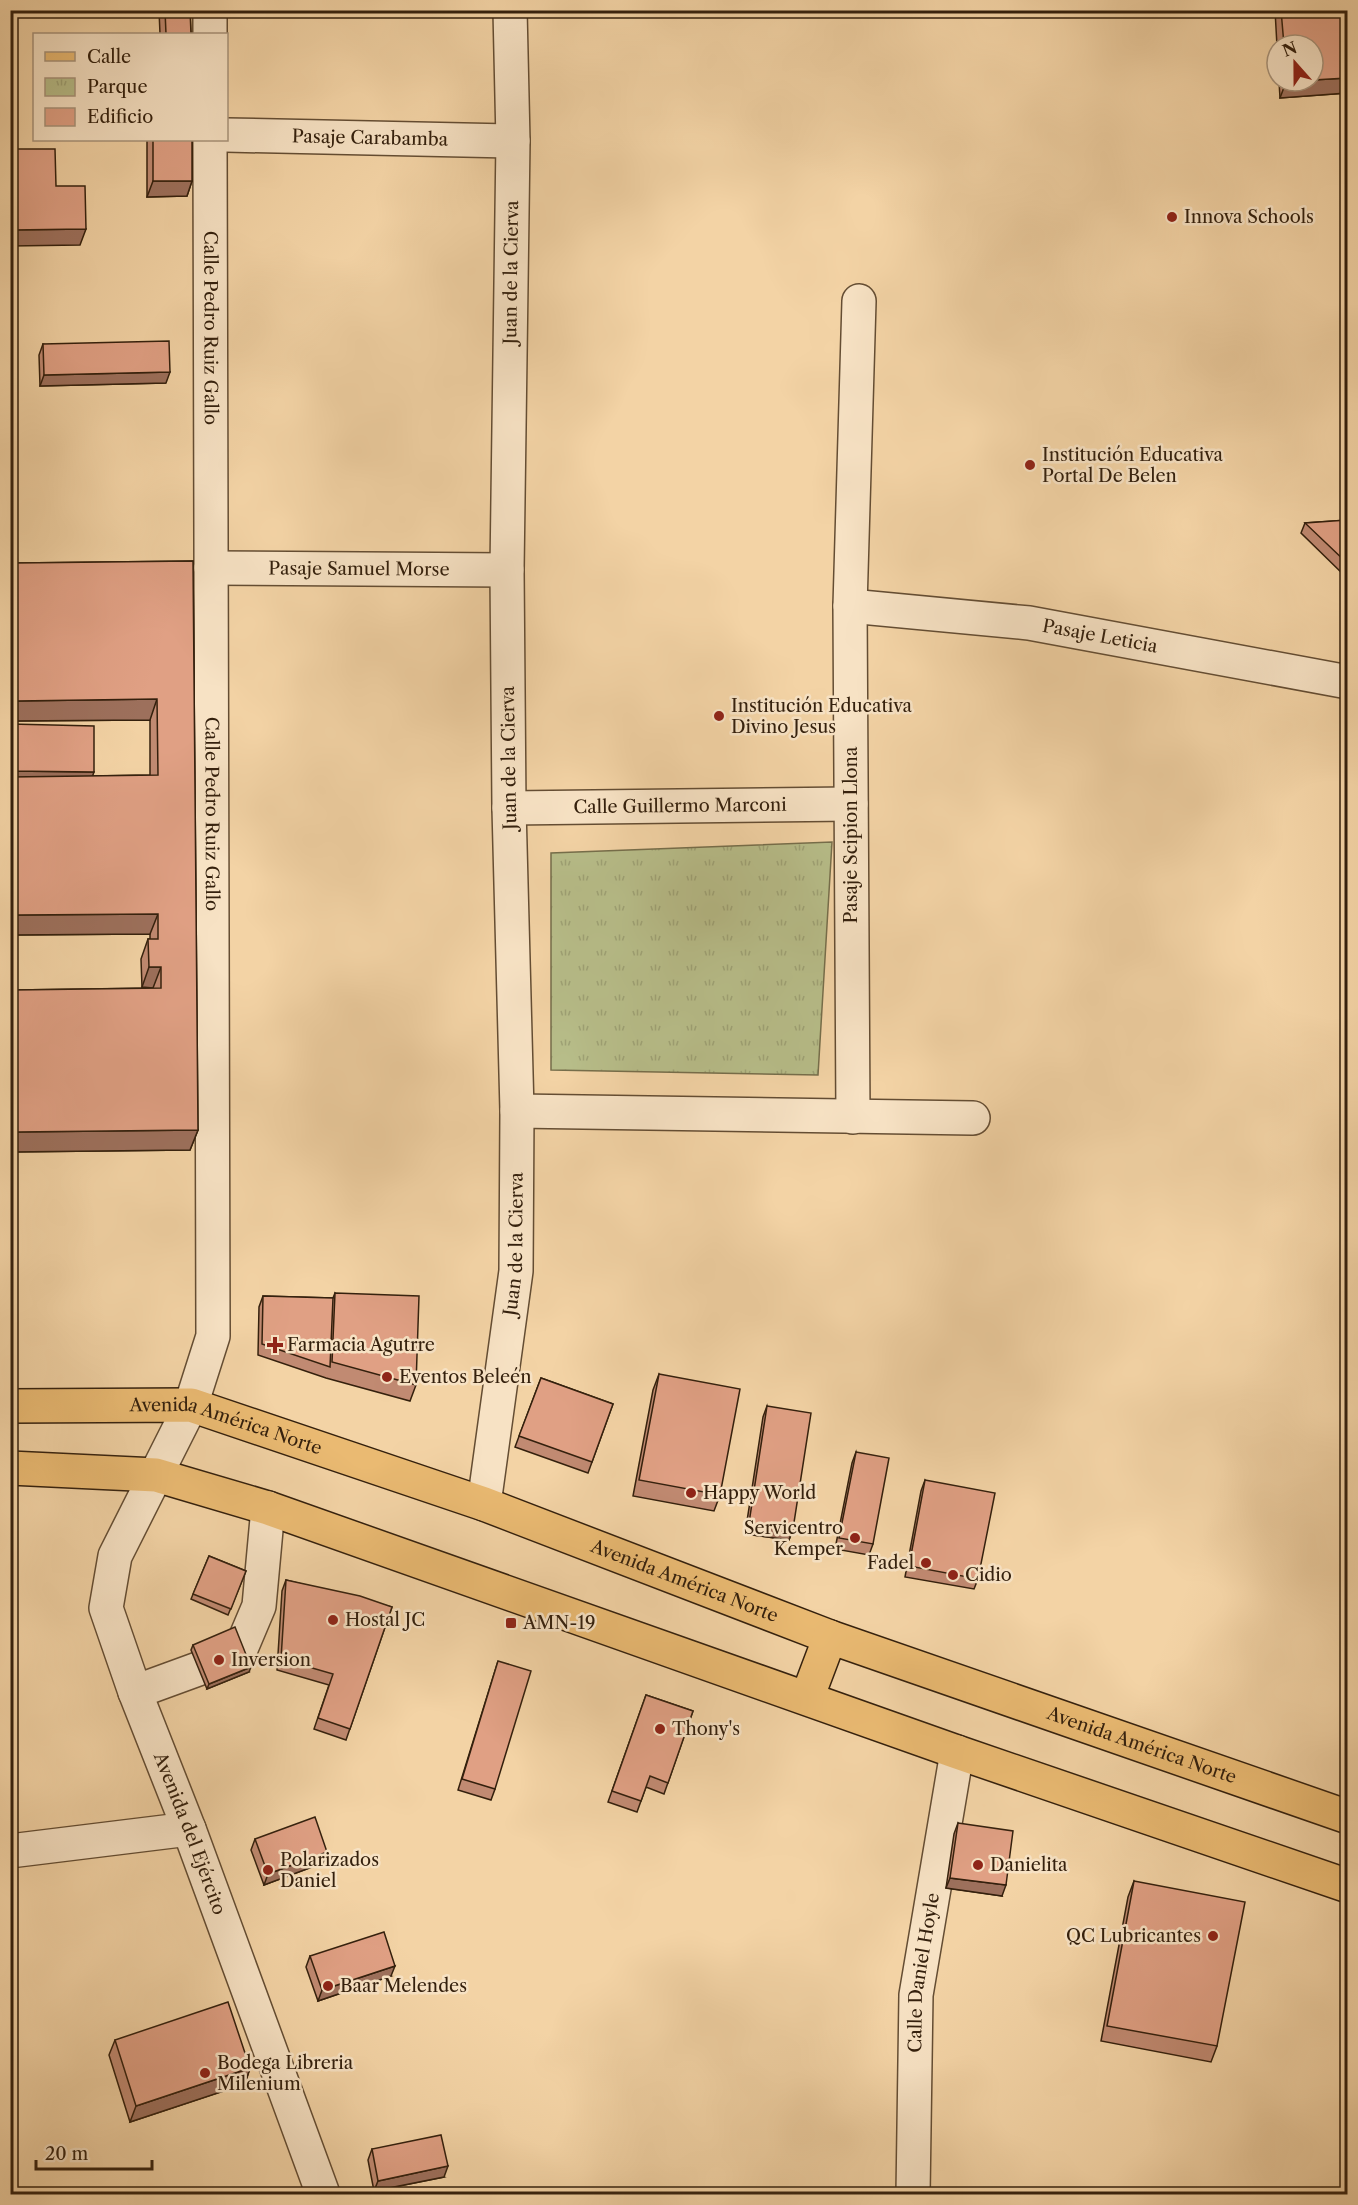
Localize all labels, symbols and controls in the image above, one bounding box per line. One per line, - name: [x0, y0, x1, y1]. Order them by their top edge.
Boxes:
- legend: [33, 33, 228, 141]
- north arrow: [1265, 33, 1325, 93]
- text: N: [1280, 37, 1300, 61]
- text: Calle: [87, 46, 131, 68]
- text: Parque: [87, 76, 148, 98]
- text: Edificio: [87, 106, 153, 128]
- street label: Pasaje Carabamba: [292, 125, 449, 151]
- street label: Juan de la Cierva: [499, 200, 523, 347]
- place label: Innova Schools: [1184, 206, 1314, 228]
- marker: Innova Schools: [1165, 210, 1179, 224]
- street label: Calle Pedro Ruiz Gallo: [199, 231, 222, 425]
- place label: Institución Educativa Portal De Belen: [1042, 444, 1223, 487]
- marker: Institución Educativa Portal De Belen: [1023, 458, 1037, 472]
- street label: Pasaje Samuel Morse: [268, 557, 450, 581]
- street label: Pasaje Leticia: [1041, 615, 1160, 658]
- street label: Juan de la Cierva: [497, 685, 521, 833]
- place label: Institución Educativa Divino Jesus: [731, 695, 912, 738]
- marker: Institución Educativa Divino Jesus: [712, 709, 726, 723]
- street label: Calle Pedro Ruiz Gallo: [200, 717, 223, 911]
- street label: Pasaje Scipion Llona: [840, 746, 862, 923]
- street label: Calle Guillermo Marconi: [573, 794, 787, 818]
- street label: Juan de la Cierva: [499, 1172, 528, 1320]
- place label: Farmacia Agutrre: [287, 1334, 435, 1356]
- marker: Farmacia Agutrre: [268, 1338, 282, 1352]
- place label: Eventos Beleén: [399, 1366, 531, 1388]
- marker: Eventos Beleén: [380, 1370, 394, 1384]
- street label: Avenida América Norte: [128, 1394, 325, 1459]
- place label: Happy World: [703, 1482, 816, 1504]
- marker: Happy World: [684, 1486, 698, 1500]
- place label: Servicentro Kemper: [744, 1517, 843, 1560]
- marker: Servicentro Kemper: [848, 1531, 862, 1545]
- street label: Avenida América Norte: [587, 1535, 781, 1627]
- place label: Fadel: [867, 1552, 914, 1574]
- marker: Fadel: [919, 1556, 933, 1570]
- place label: Cidio: [965, 1564, 1012, 1586]
- marker: Cidio: [946, 1568, 960, 1582]
- place label: Hostal JC: [345, 1609, 425, 1631]
- place label: AMN-19: [522, 1612, 596, 1634]
- marker: Hostal JC: [326, 1613, 340, 1627]
- marker: AMN-19: [504, 1616, 518, 1630]
- place label: Inversion: [231, 1649, 311, 1671]
- marker: Inversion: [212, 1653, 226, 1667]
- street label: Avenida América Norte: [1043, 1702, 1239, 1788]
- place label: Thony's: [672, 1718, 740, 1740]
- marker: Thony's: [653, 1722, 667, 1736]
- street label: Avenida del Ejército: [149, 1748, 231, 1918]
- place label: Polarizados Daniel: [280, 1849, 379, 1892]
- place label: Danielita: [990, 1854, 1068, 1876]
- marker: Danielita: [971, 1858, 985, 1872]
- marker: Polarizados Daniel: [261, 1863, 275, 1877]
- street label: Calle Daniel Hoyle: [904, 1891, 944, 2053]
- place label: QC Lubricantes: [1066, 1925, 1201, 1947]
- marker: QC Lubricantes: [1206, 1929, 1220, 1943]
- place label: Baar Melendes: [340, 1975, 467, 1997]
- marker: Baar Melendes: [321, 1979, 335, 1993]
- place label: Bodega Libreria Milenium: [217, 2052, 354, 2095]
- marker: Bodega Libreria Milenium: [198, 2066, 212, 2080]
- scale bar: [36, 2133, 152, 2171]
- text: 20 m: [45, 2143, 89, 2165]

